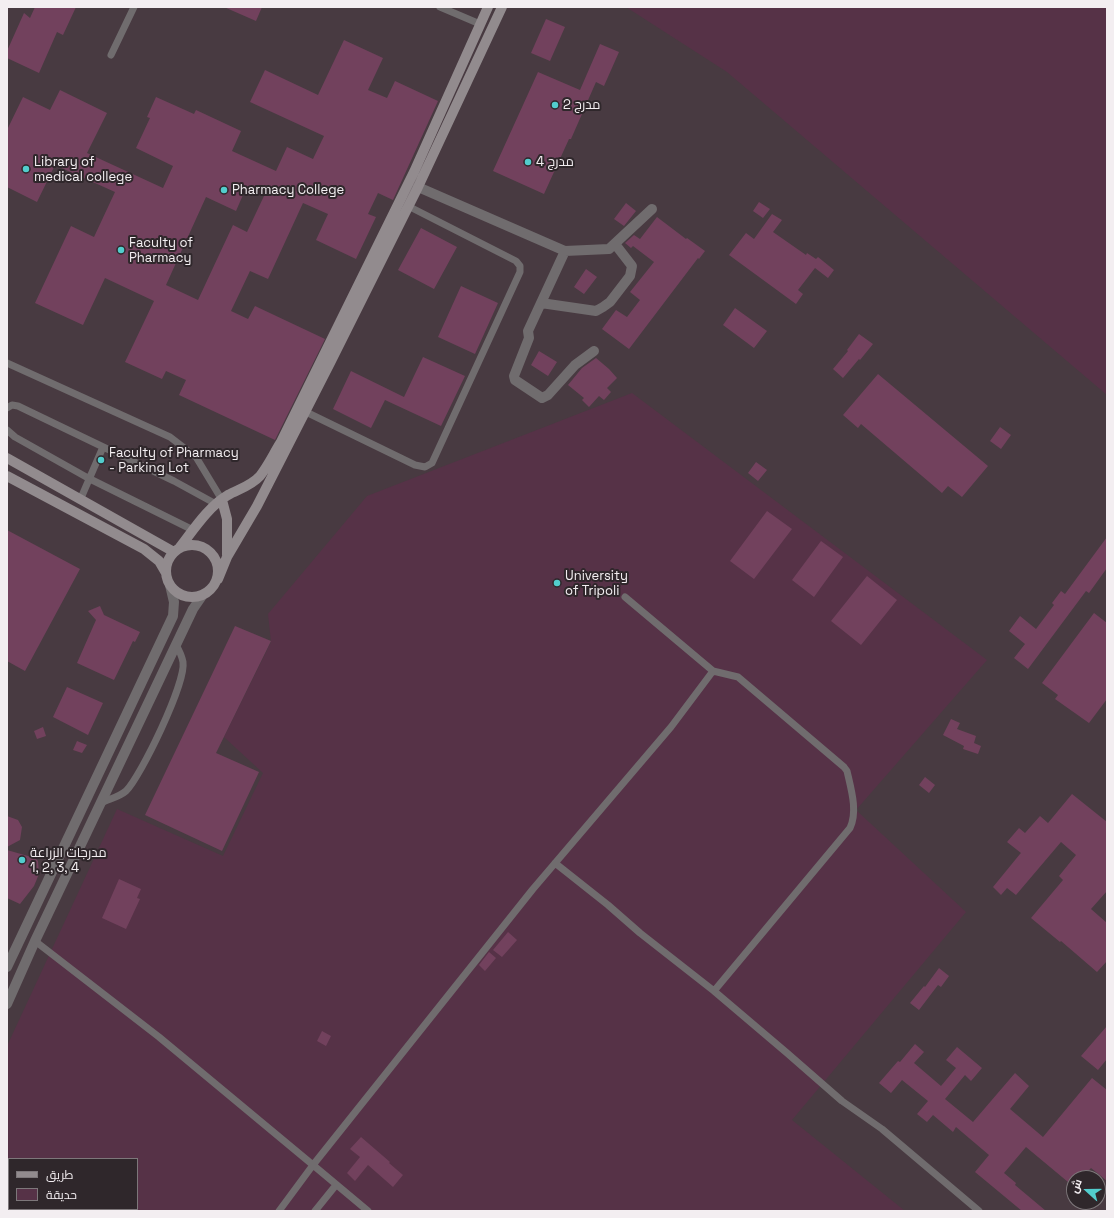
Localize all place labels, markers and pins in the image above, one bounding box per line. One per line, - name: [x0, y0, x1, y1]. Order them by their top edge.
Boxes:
- place label: مدرج 2: [563, 97, 600, 113]
- marker: مدرج 2: [550, 100, 560, 110]
- place label: Library of medical college: [34, 154, 132, 185]
- place label: مدرج 4: [536, 154, 574, 170]
- marker: مدرج 4: [523, 157, 533, 167]
- marker: Library of medical college: [21, 164, 31, 174]
- place label: Pharmacy College: [232, 182, 344, 198]
- marker: Pharmacy College: [219, 185, 229, 195]
- place label: Faculty of Pharmacy: [129, 235, 193, 266]
- marker: Faculty of Pharmacy: [116, 245, 126, 255]
- place label: Faculty of Pharmacy - Parking Lot: [109, 445, 239, 476]
- marker: Faculty of Pharmacy - Parking Lot: [96, 455, 106, 465]
- place label: University of Tripoli: [565, 568, 628, 599]
- marker: University of Tripoli: [552, 578, 562, 588]
- place label: مدرجات الزراعة 1, 2, 3, 4: [30, 845, 106, 876]
- marker: مدرجات الزراعة 1, 2, 3, 4: [17, 855, 27, 865]

